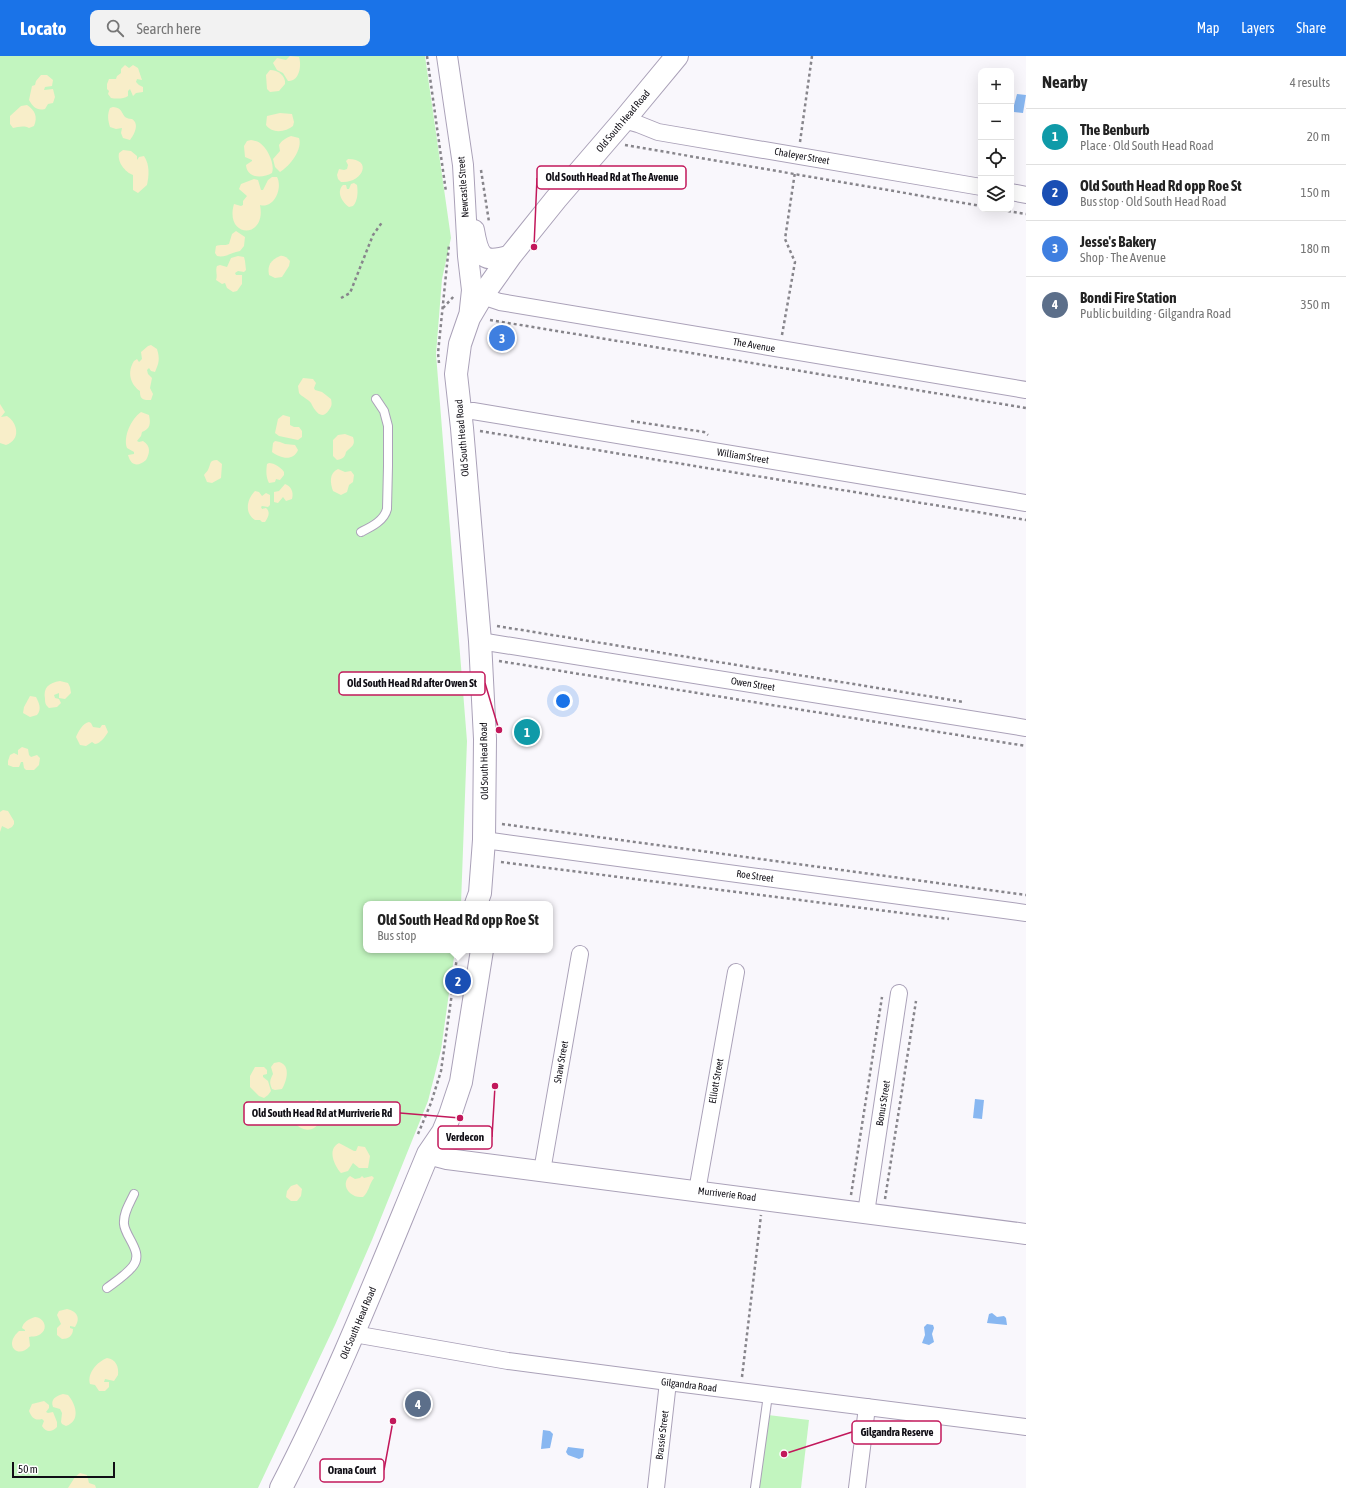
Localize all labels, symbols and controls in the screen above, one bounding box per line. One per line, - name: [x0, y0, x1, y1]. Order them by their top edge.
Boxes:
- search box: [90, 10, 370, 46]
- text: Locato: [20, 17, 66, 39]
- icon: search: [104, 17, 126, 39]
- text: Search here: [136, 20, 201, 37]
- text: Map: [1197, 20, 1219, 36]
- text: Layers: [1241, 20, 1274, 36]
- text: Share: [1296, 20, 1326, 36]
- map controls: [978, 68, 1014, 212]
- button: +: [978, 68, 1014, 104]
- text: Nearby: [1042, 72, 1088, 92]
- text: 4 results: [1290, 75, 1330, 90]
- street label: Old South Head Road: [594, 88, 652, 154]
- button: −: [978, 104, 1014, 140]
- text: The Benburb: [1080, 121, 1150, 138]
- text: 1: [1052, 129, 1058, 144]
- text: 20 m: [1307, 129, 1330, 144]
- text: Place · Old South Head Road: [1080, 138, 1214, 153]
- button: locate: [978, 140, 1014, 176]
- street label: Chaleyer Street: [774, 146, 831, 166]
- street label: Newcastle Street: [455, 156, 471, 218]
- callout: Old South Head Rd at The Avenue: [537, 166, 686, 189]
- text: Old South Head Rd at The Avenue: [545, 171, 679, 183]
- button: layers: [978, 176, 1014, 212]
- text: Old South Head Rd opp Roe St: [1080, 177, 1242, 194]
- text: 2: [1052, 185, 1058, 200]
- text: 150 m: [1301, 185, 1330, 200]
- text: Bus stop · Old South Head Road: [1080, 194, 1226, 209]
- text: Jesse's Bakery: [1080, 233, 1156, 250]
- text: 3: [1052, 241, 1058, 256]
- text: 180 m: [1301, 241, 1330, 256]
- text: Shop · The Avenue: [1080, 250, 1166, 265]
- text: Bondi Fire Station: [1080, 289, 1177, 306]
- text: 4: [1052, 297, 1058, 312]
- text: 350 m: [1301, 297, 1330, 312]
- text: Public building · Gilgandra Road: [1080, 306, 1231, 321]
- pin: 3: [489, 323, 515, 353]
- street label: The Avenue: [732, 336, 776, 354]
- street label: Old South Head Road: [453, 399, 471, 477]
- street label: William Street: [716, 446, 770, 466]
- callout: Old South Head Rd after Owen St: [339, 672, 485, 695]
- street label: Owen Street: [730, 675, 776, 693]
- text: Old South Head Rd after Owen St: [347, 677, 478, 689]
- your location: [553, 691, 573, 711]
- pin: 1: [514, 717, 540, 747]
- street label: Old South Head Road: [478, 722, 490, 800]
- street label: Roe Street: [736, 868, 774, 884]
- popup: [363, 901, 553, 953]
- text: Old South Head Rd opp Roe St: [377, 911, 539, 928]
- text: Bus stop: [377, 928, 416, 943]
- pin: 2: [445, 966, 471, 996]
- street label: Shaw Street: [552, 1040, 570, 1084]
- street label: Elliott Street: [707, 1057, 725, 1104]
- street label: Bonus Street: [874, 1079, 892, 1127]
- callout: Old South Head Rd at Murriverie Rd: [244, 1102, 400, 1125]
- text: Old South Head Rd at Murriverie Rd: [252, 1107, 392, 1119]
- callout: Verdecon: [438, 1126, 492, 1149]
- text: Verdecon: [445, 1131, 484, 1143]
- street label: Murriverie Road: [697, 1185, 757, 1203]
- street label: Old South Head Road: [338, 1285, 378, 1361]
- street label: Gilgandra Road: [660, 1376, 718, 1394]
- pin: 4: [405, 1389, 431, 1419]
- street label: Brassie Street: [654, 1410, 670, 1460]
- callout: Gilgandra Reserve: [852, 1421, 941, 1444]
- text: Gilgandra Reserve: [861, 1426, 933, 1438]
- callout: Orana Court: [320, 1459, 384, 1482]
- scale bar: [12, 1460, 115, 1479]
- text: 50 m: [18, 1463, 38, 1475]
- text: Orana Court: [328, 1464, 377, 1476]

